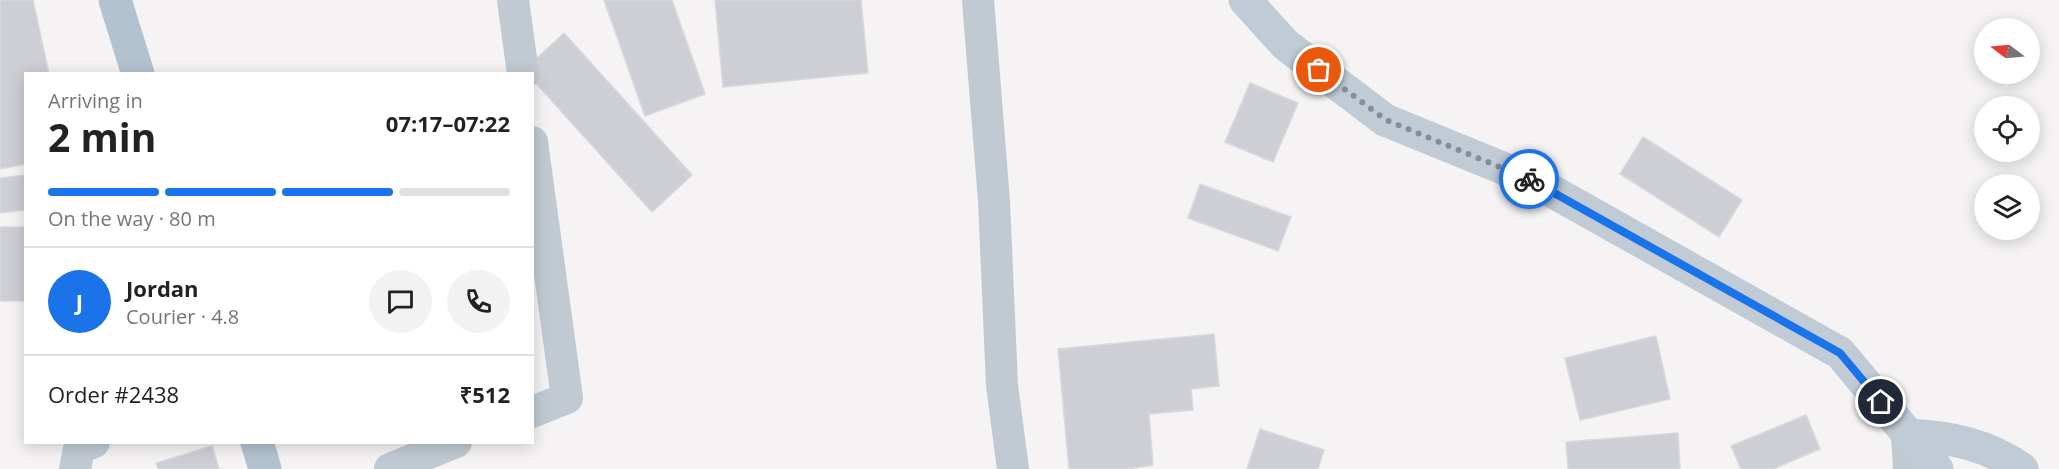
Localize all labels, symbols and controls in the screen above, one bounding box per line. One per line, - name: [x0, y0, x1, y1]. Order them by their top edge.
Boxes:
- north arrow: [1974, 18, 2040, 84]
- map controls: [1974, 18, 2040, 240]
- pin: [1293, 44, 1344, 95]
- icon: bag: [1302, 53, 1335, 86]
- text: Arriving in: [48, 87, 143, 114]
- button: locate: [1974, 96, 2040, 162]
- text: 07:17–07:22: [386, 108, 510, 138]
- text: 2 min: [48, 110, 156, 163]
- courier: [1499, 149, 1559, 209]
- icon: bike: [1513, 163, 1546, 196]
- button: layers: [1974, 174, 2040, 240]
- text: On the way · 80 m: [48, 205, 216, 232]
- button: chat: [369, 270, 432, 333]
- button: phone: [447, 270, 510, 333]
- text: Jordan: [126, 273, 199, 303]
- text: J: [76, 286, 83, 316]
- text: Courier · 4.8: [126, 303, 239, 330]
- pin: [1855, 376, 1906, 427]
- text: Order #2438: [48, 379, 179, 409]
- text: ₹512: [460, 379, 510, 409]
- icon: home: [1864, 385, 1897, 418]

